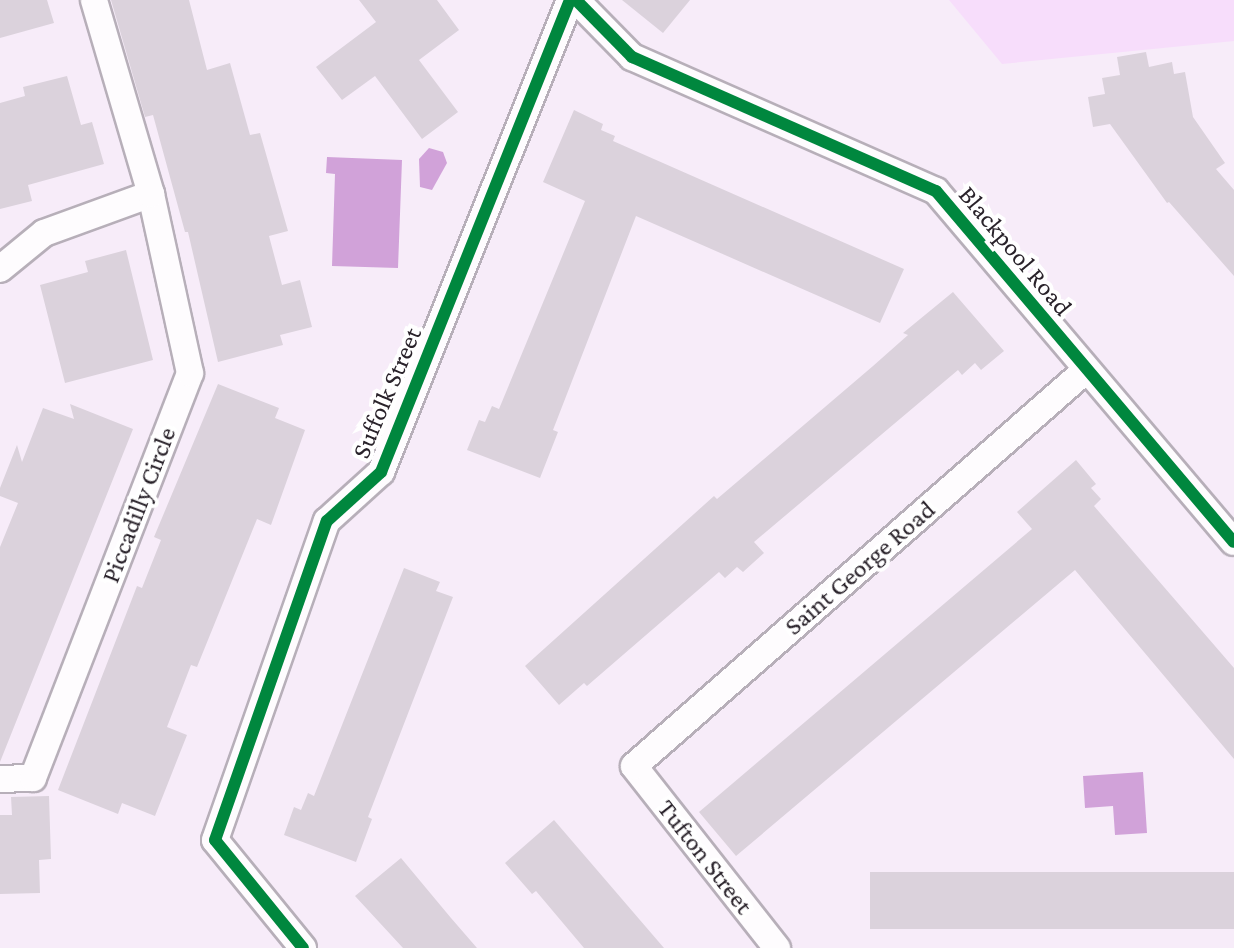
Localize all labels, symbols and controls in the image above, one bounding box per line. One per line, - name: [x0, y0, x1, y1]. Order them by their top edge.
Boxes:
- street label: Blackpool Road: [952, 180, 1078, 322]
- street label: Suffolk Street: [345, 323, 429, 463]
- street label: Piccadilly Circle: [95, 423, 183, 587]
- street label: Saint George Road: [778, 494, 942, 642]
- street label: Tufton Street: [651, 794, 759, 920]

